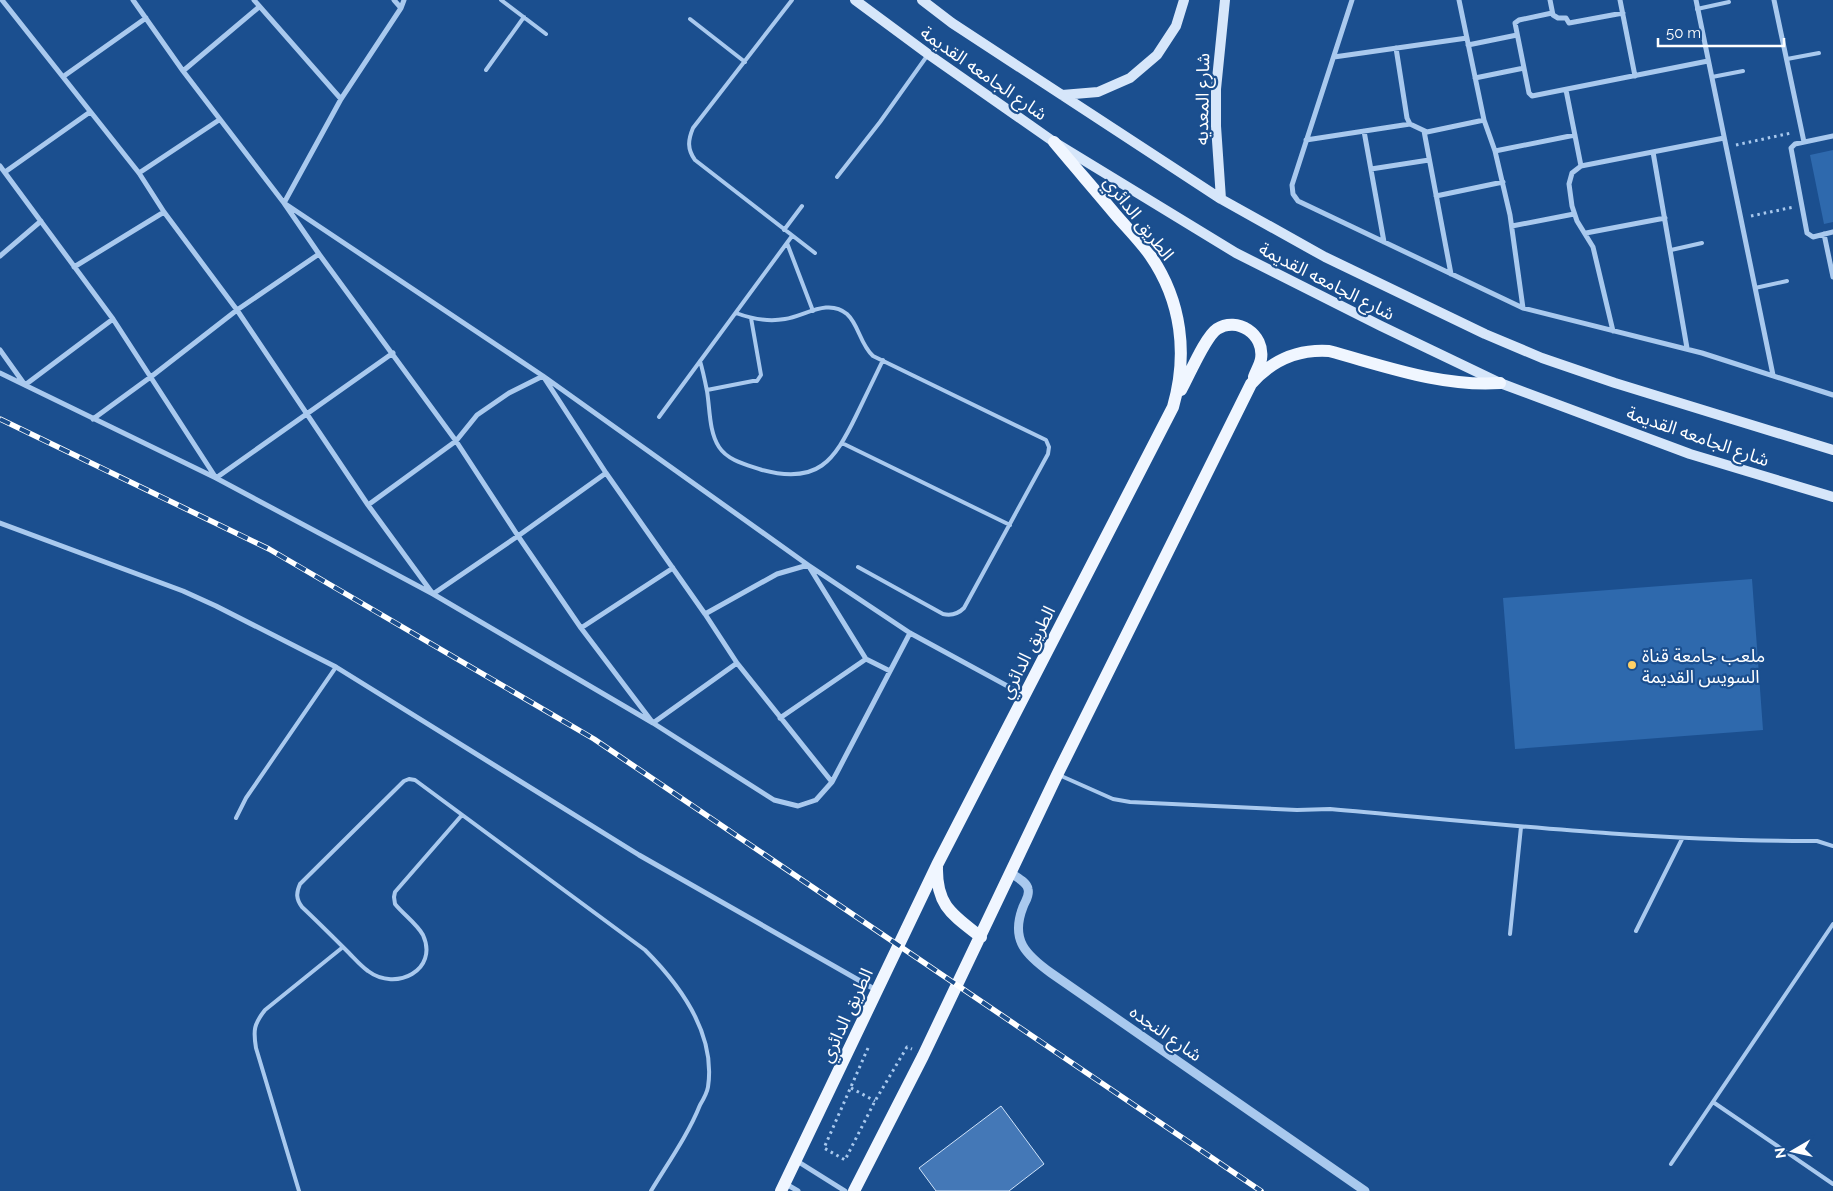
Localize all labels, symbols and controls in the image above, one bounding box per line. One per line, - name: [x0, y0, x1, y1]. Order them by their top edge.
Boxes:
- scale bar: [1658, 15, 1784, 47]
- street label: شارع الجامعه القديمة: [914, 22, 1051, 128]
- text: 50 m: [1666, 24, 1701, 42]
- street label: شارع المعديه: [1191, 53, 1217, 145]
- street label: الطريق الدائري: [1097, 172, 1178, 266]
- street label: شارع الجامعه القديمة: [1254, 238, 1398, 328]
- street label: شارع الجامعه القديمة: [1623, 402, 1772, 474]
- street label: الطريق الدائري: [995, 602, 1062, 703]
- place label: ملعب جامعة قناة السويس القديمة: [1642, 645, 1765, 688]
- marker: ملعب جامعة قناة السويس القديمة: [1626, 659, 1638, 671]
- street label: الطريق الدائري: [815, 965, 880, 1067]
- street label: شارع النجده: [1124, 1001, 1206, 1069]
- north arrow: [1768, 1126, 1818, 1176]
- text: N: [1771, 1147, 1789, 1160]

